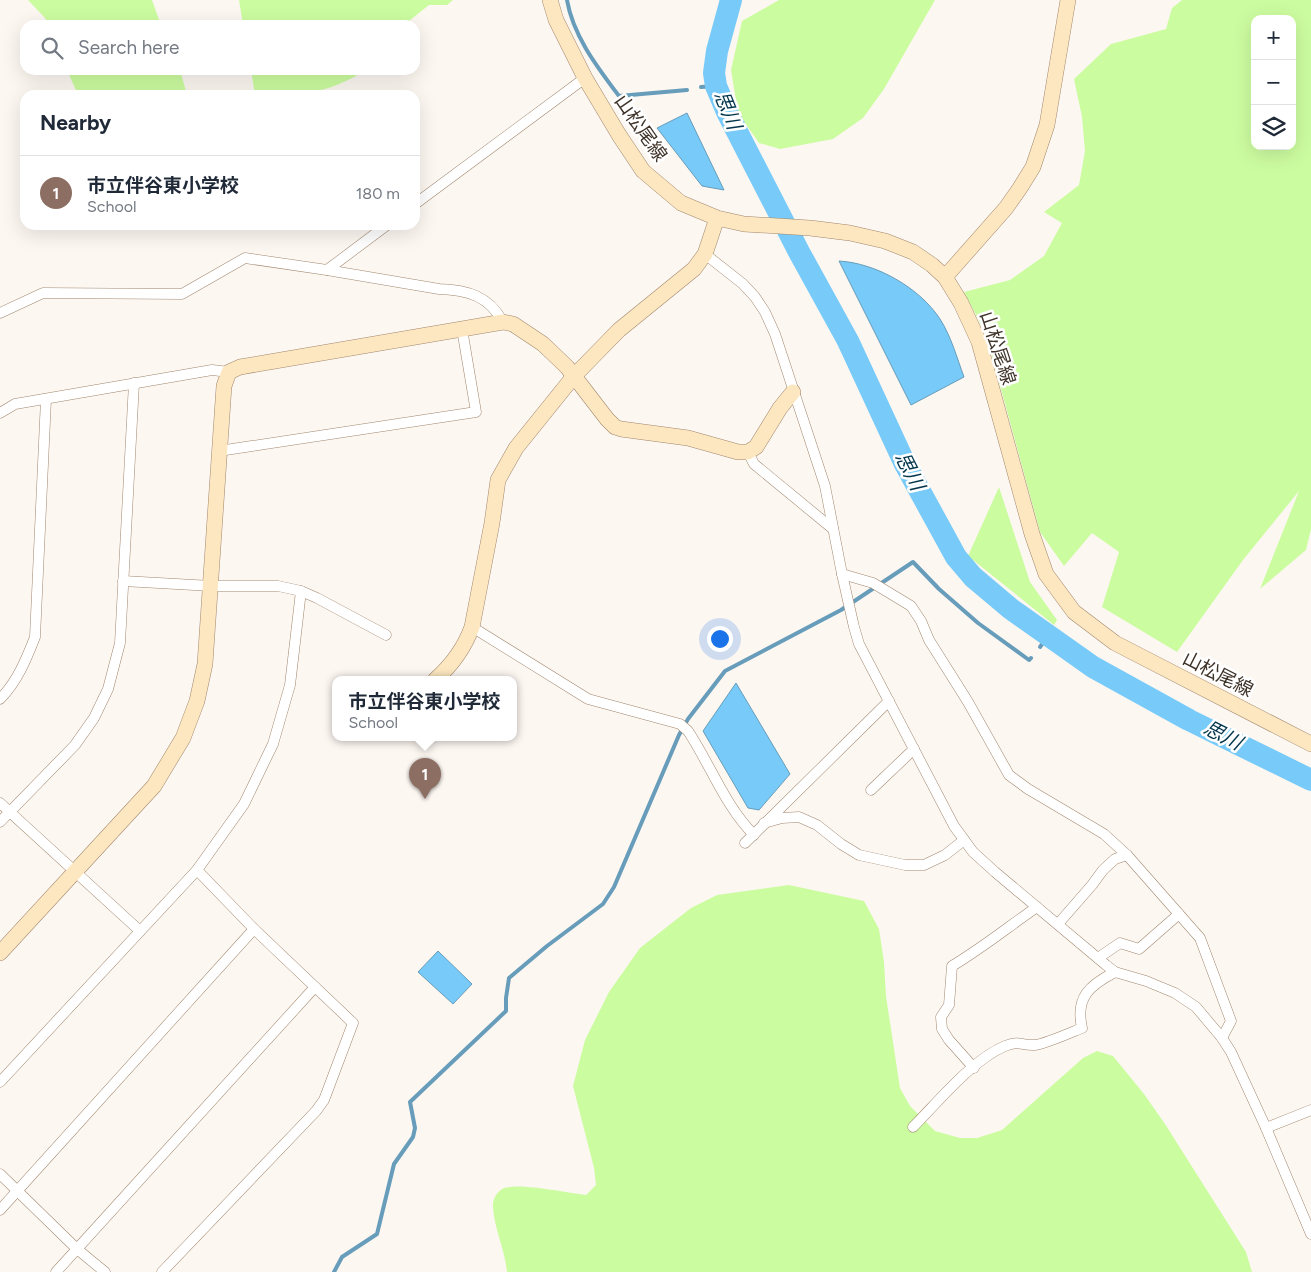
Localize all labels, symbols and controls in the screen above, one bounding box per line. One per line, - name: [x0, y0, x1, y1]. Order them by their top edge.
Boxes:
- map controls: [1251, 15, 1296, 150]
- button: +: [1251, 15, 1296, 60]
- search box: [20, 20, 420, 75]
- icon: search: [38, 34, 66, 62]
- text: Search here: [78, 36, 180, 59]
- button: −: [1251, 60, 1296, 105]
- water label: 思川: [709, 87, 747, 135]
- street label: 山松尾線: [610, 90, 672, 166]
- button: layers: [1251, 105, 1296, 150]
- text: Nearby: [40, 110, 111, 135]
- text: 市立伴谷東小学校: [87, 174, 239, 197]
- text: 1: [53, 184, 59, 203]
- text: 180 m: [356, 184, 400, 203]
- text: School: [87, 197, 137, 216]
- street label: 山松尾線: [975, 308, 1021, 388]
- water label: 思川: [890, 448, 931, 496]
- your location: [707, 626, 733, 652]
- street label: 山松尾線: [1179, 646, 1257, 702]
- popup: [332, 676, 517, 741]
- text: 市立伴谷東小学校: [348, 690, 501, 713]
- text: School: [348, 713, 398, 732]
- water label: 思川: [1200, 715, 1248, 756]
- pin: 1: [409, 758, 441, 799]

